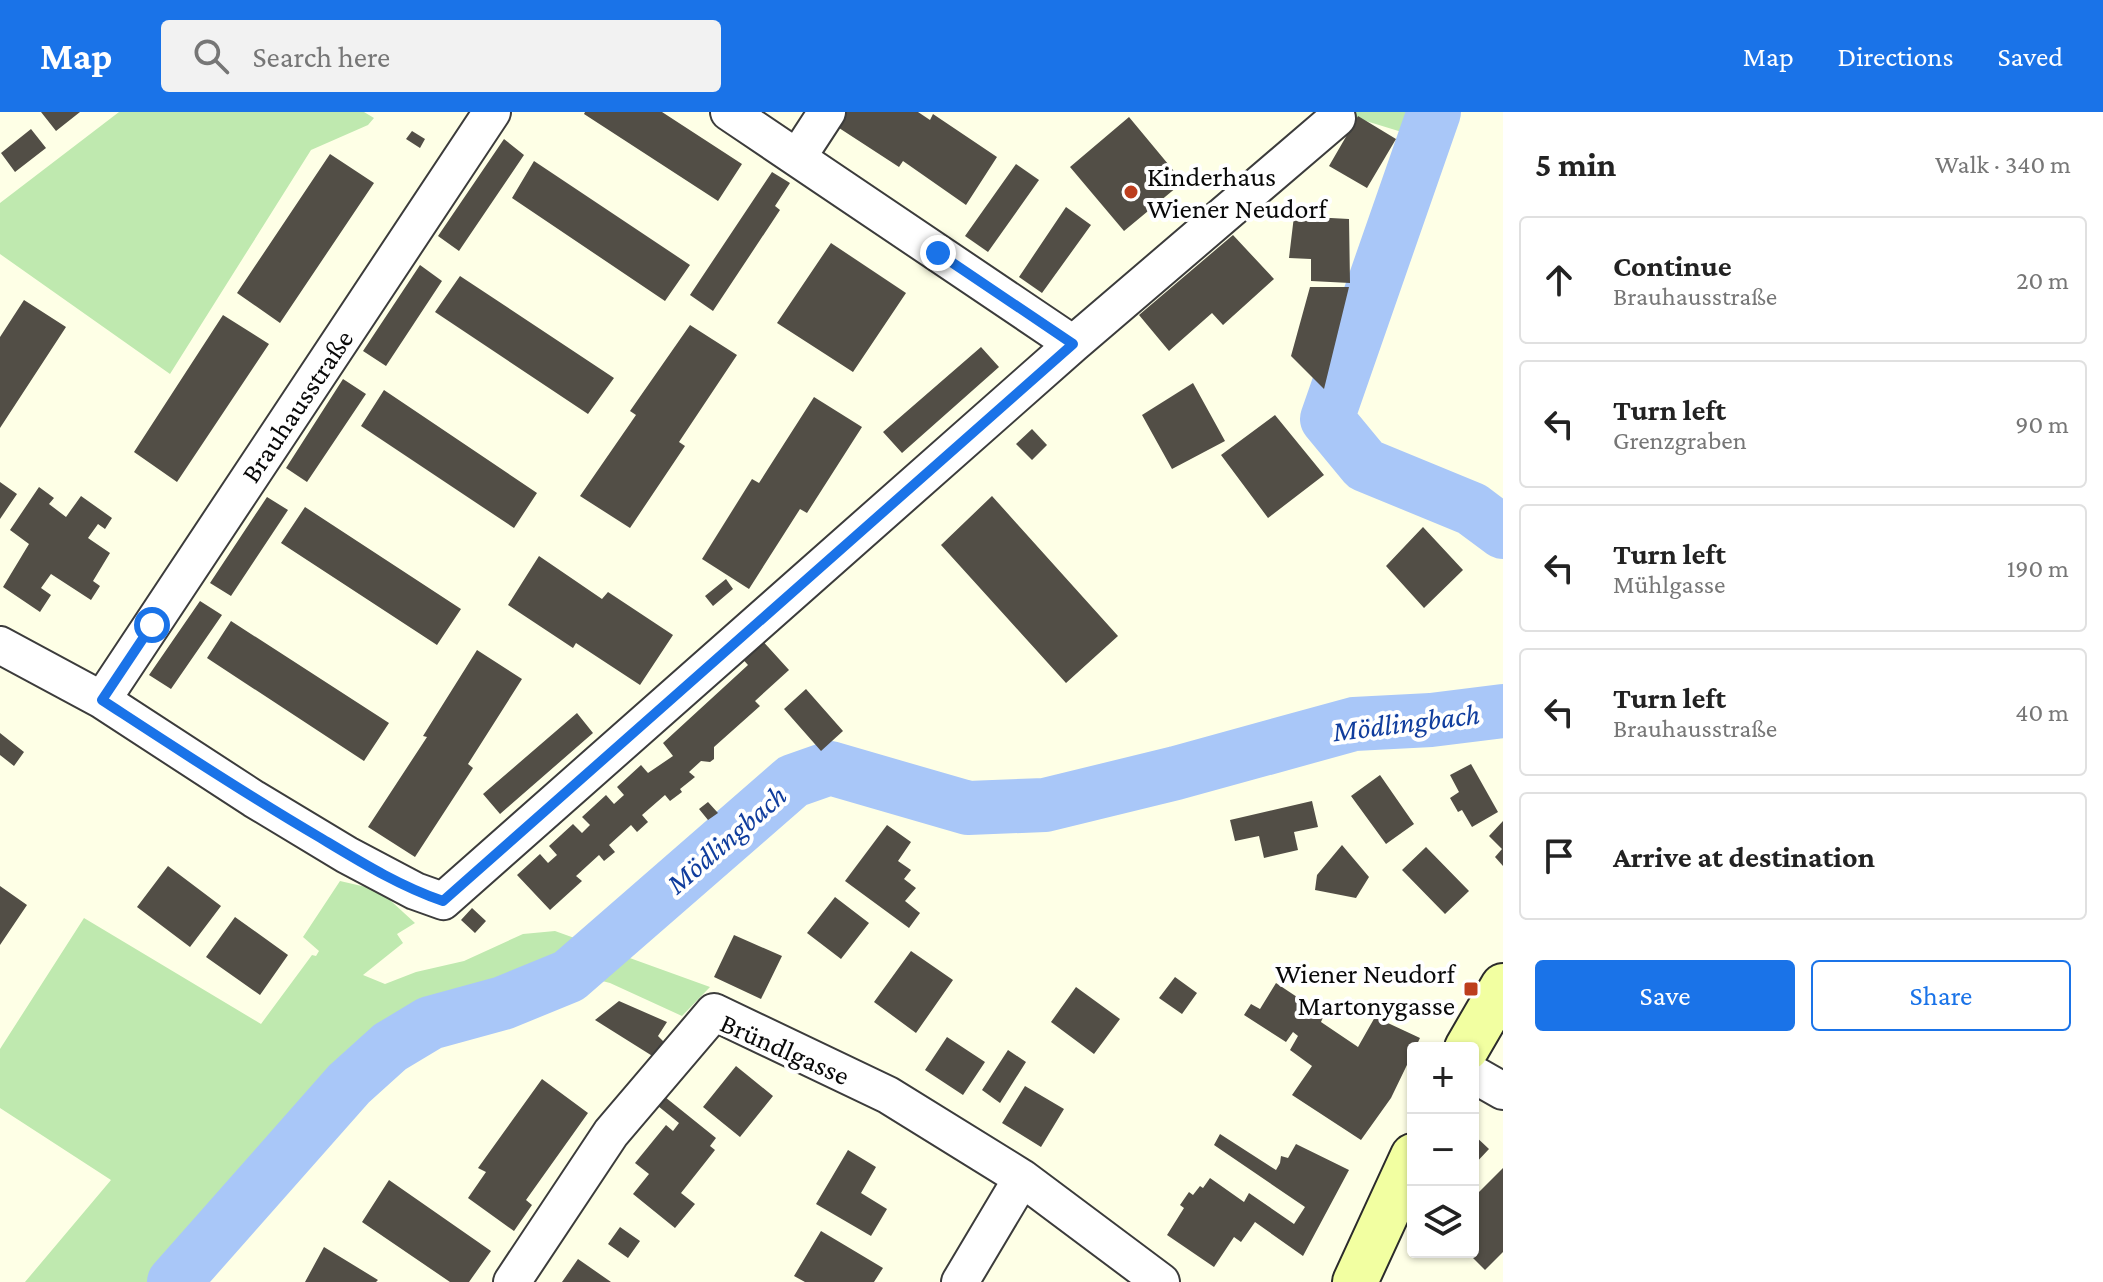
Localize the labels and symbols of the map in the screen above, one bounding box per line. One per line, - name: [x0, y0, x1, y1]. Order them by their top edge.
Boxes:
- place label: Kinderhaus Wiener Neudorf: [1147, 161, 1328, 224]
- marker: Kinderhaus Wiener Neudorf: [1122, 183, 1140, 201]
- route end: [920, 235, 956, 271]
- street label: Brauhausstraße: [235, 324, 359, 488]
- route start: [134, 607, 170, 643]
- water label: Mödlingbach: [1329, 697, 1482, 749]
- water label: Mödlingbach: [659, 778, 793, 901]
- place label: Wiener Neudorf Martonygasse: [1275, 958, 1457, 1021]
- marker: Wiener Neudorf Martonygasse: [1462, 980, 1480, 998]
- street label: Bründlgasse: [716, 1007, 854, 1091]

